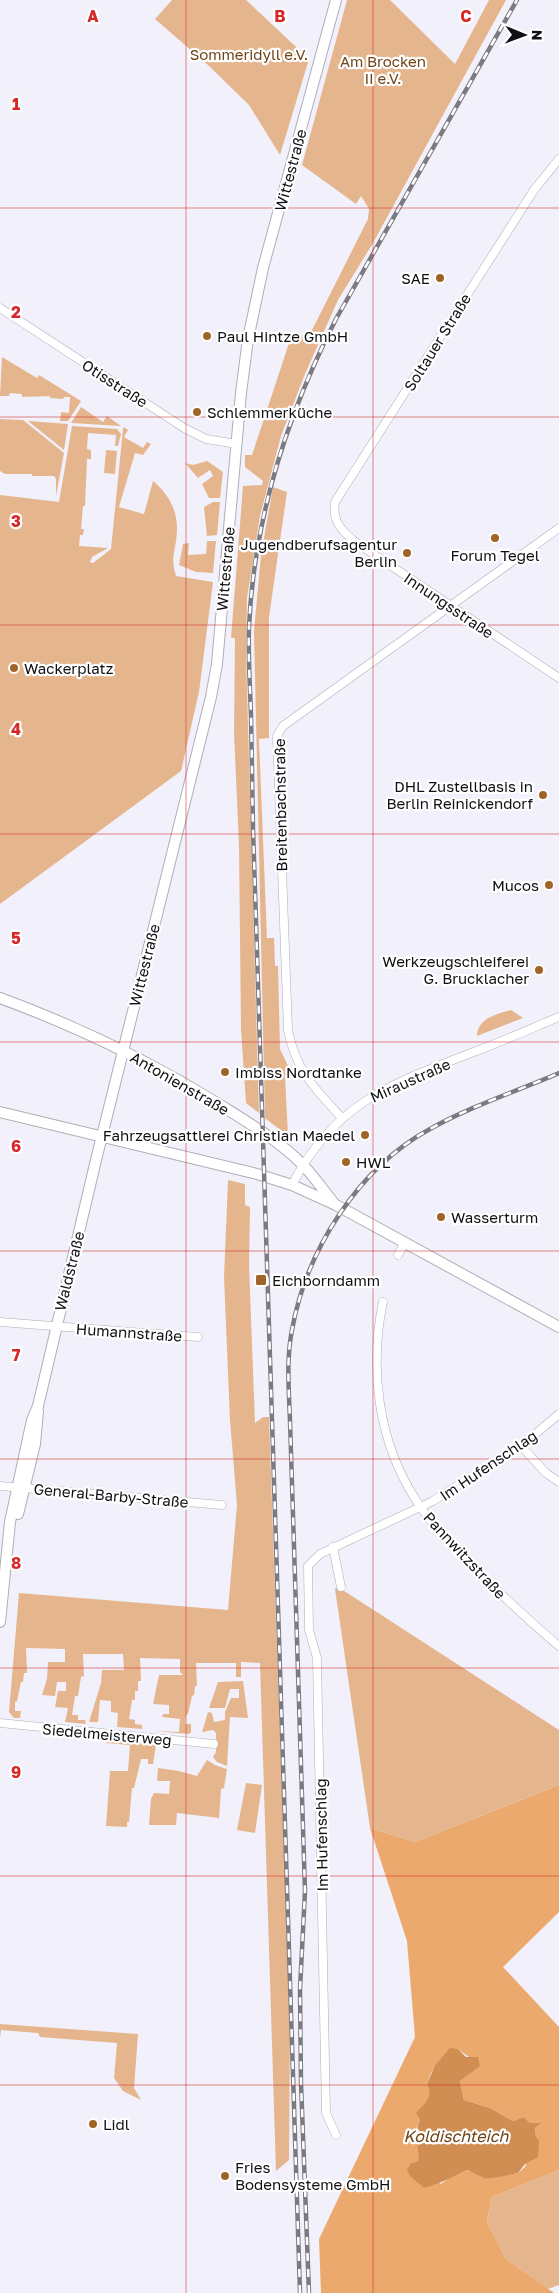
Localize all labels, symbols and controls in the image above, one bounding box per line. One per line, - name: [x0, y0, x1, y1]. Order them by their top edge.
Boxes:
- text: A: [87, 6, 99, 26]
- text: B: [274, 6, 286, 26]
- text: C: [460, 6, 472, 26]
- north arrow: [499, 10, 549, 60]
- text: N: [529, 30, 546, 41]
- park label: Sommeridyll e.V.: [190, 45, 308, 63]
- park label: Am Brocken II e.V.: [340, 52, 426, 87]
- text: 1: [12, 94, 20, 114]
- street label: Wittestraße: [270, 127, 310, 213]
- place label: SAE: [401, 269, 430, 287]
- marker: SAE: [434, 272, 446, 284]
- street label: Soltauer Straße: [400, 290, 474, 394]
- text: 2: [11, 302, 21, 322]
- place label: Paul Hintze GmbH: [217, 327, 348, 345]
- marker: Paul Hintze GmbH: [201, 330, 213, 342]
- street label: Otisstraße: [79, 355, 151, 411]
- place label: Schlemmerküche: [207, 403, 332, 421]
- marker: Schlemmerküche: [191, 406, 203, 418]
- text: 3: [11, 511, 21, 531]
- street label: Wittestraße: [212, 526, 238, 612]
- marker: Forum Tegel: [489, 532, 501, 544]
- place label: Jugendberufsagentur Berlin: [241, 535, 397, 570]
- place label: Forum Tegel: [450, 546, 540, 564]
- marker: Jugendberufsagentur Berlin: [401, 547, 413, 559]
- street label: Innungsstraße: [401, 568, 497, 642]
- place label: Wackerplatz: [24, 659, 114, 677]
- marker: Wackerplatz: [8, 662, 20, 674]
- text: 4: [11, 719, 21, 739]
- street label: Breitenbachstraße: [270, 738, 290, 872]
- place label: DHL Zustellbasis in Berlin Reinickendorf: [386, 777, 534, 812]
- marker: DHL Zustellbasis in Berlin Reinickendorf: [537, 789, 549, 801]
- place label: Mucos: [492, 876, 539, 894]
- marker: Mucos: [543, 879, 555, 891]
- street label: Wittestraße: [125, 922, 163, 1008]
- text: 5: [11, 928, 21, 948]
- place label: Werkzeugschleiferei G. Brucklacher: [382, 952, 529, 987]
- marker: Werkzeugschleiferei G. Brucklacher: [533, 964, 545, 976]
- street label: Antonienstraße: [128, 1047, 233, 1119]
- street label: Miraustraße: [367, 1054, 453, 1106]
- place label: Imbiss Nordtanke: [235, 1063, 362, 1081]
- marker: Imbiss Nordtanke: [219, 1066, 231, 1078]
- place label: Fahrzeugsattlerei Christian Maedel: [103, 1126, 355, 1144]
- marker: Fahrzeugsattlerei Christian Maedel: [359, 1129, 371, 1141]
- text: 6: [11, 1136, 21, 1156]
- place label: HWL: [356, 1153, 391, 1171]
- marker: HWL: [340, 1156, 352, 1168]
- place label: Wasserturm: [451, 1208, 538, 1226]
- marker: Wasserturm: [435, 1211, 447, 1223]
- street label: Waldstraße: [50, 1229, 88, 1313]
- place label: Eichborndamm: [272, 1271, 380, 1289]
- marker: Eichborndamm: [254, 1273, 268, 1287]
- street label: Humannstraße: [75, 1319, 183, 1345]
- text: 7: [12, 1345, 21, 1365]
- street label: Im Hufenschlag: [436, 1426, 540, 1504]
- street label: General-Barby-Straße: [33, 1479, 189, 1511]
- street label: Pannwitzstraße: [420, 1508, 510, 1602]
- text: 8: [11, 1553, 21, 1573]
- street label: Siedelmeisterweg: [42, 1719, 172, 1749]
- text: 9: [11, 1762, 21, 1782]
- street label: Im Hufenschlag: [311, 1778, 331, 1892]
- place label: Lidl: [103, 2115, 130, 2133]
- marker: Lidl: [87, 2118, 99, 2130]
- water label: Koldischteich: [404, 2126, 510, 2146]
- place label: Fries Bodensysteme GmbH: [235, 2158, 390, 2193]
- marker: Fries Bodensysteme GmbH: [219, 2170, 231, 2182]

